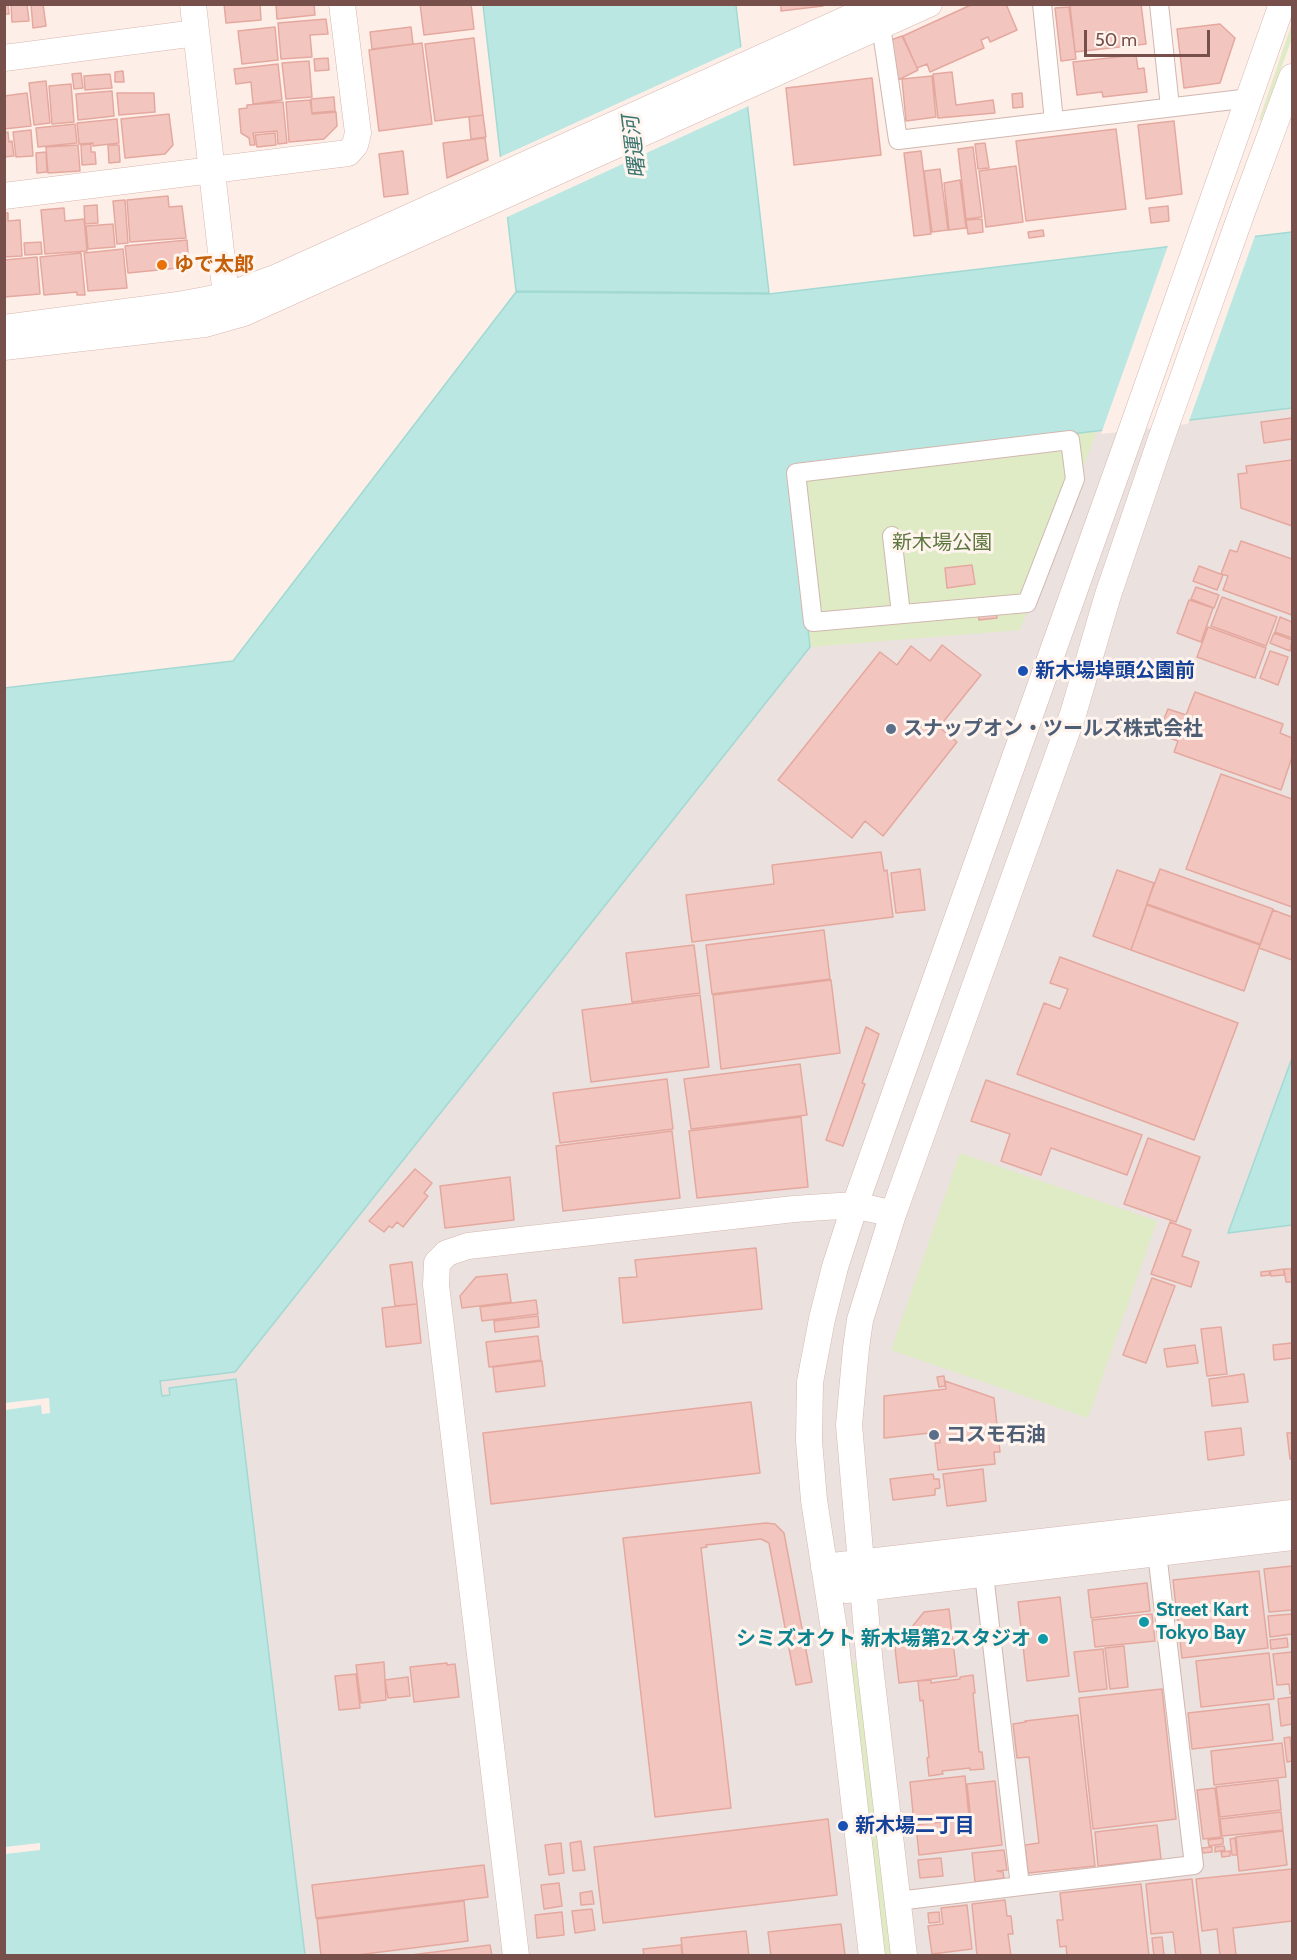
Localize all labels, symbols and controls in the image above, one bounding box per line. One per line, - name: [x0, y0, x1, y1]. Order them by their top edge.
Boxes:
- scale bar: [1087, 18, 1213, 56]
- text: 50 m: [1095, 29, 1137, 51]
- water label: 曙運河: [619, 114, 651, 180]
- place label: ゆで太郎: [174, 253, 254, 277]
- marker: ゆで太郎: [155, 258, 169, 272]
- park label: 新木場公園: [892, 531, 992, 555]
- place label: 新木場埠頭公園前: [1035, 659, 1195, 683]
- marker: 新木場埠頭公園前: [1016, 664, 1030, 678]
- place label: スナップオン・ツールズ株式会社: [903, 717, 1203, 741]
- marker: スナップオン・ツールズ株式会社: [884, 722, 898, 736]
- place label: コスモ石油: [946, 1423, 1046, 1447]
- marker: コスモ石油: [927, 1428, 941, 1442]
- place label: Street Kart Tokyo Bay: [1156, 1598, 1249, 1645]
- marker: Street Kart Tokyo Bay: [1137, 1615, 1151, 1629]
- place label: シミズオクト 新木場第2スタジオ: [736, 1627, 1031, 1651]
- marker: シミズオクト 新木場第2スタジオ: [1036, 1632, 1050, 1646]
- place label: 新木場二丁目: [855, 1814, 975, 1838]
- marker: 新木場二丁目: [836, 1819, 850, 1833]

